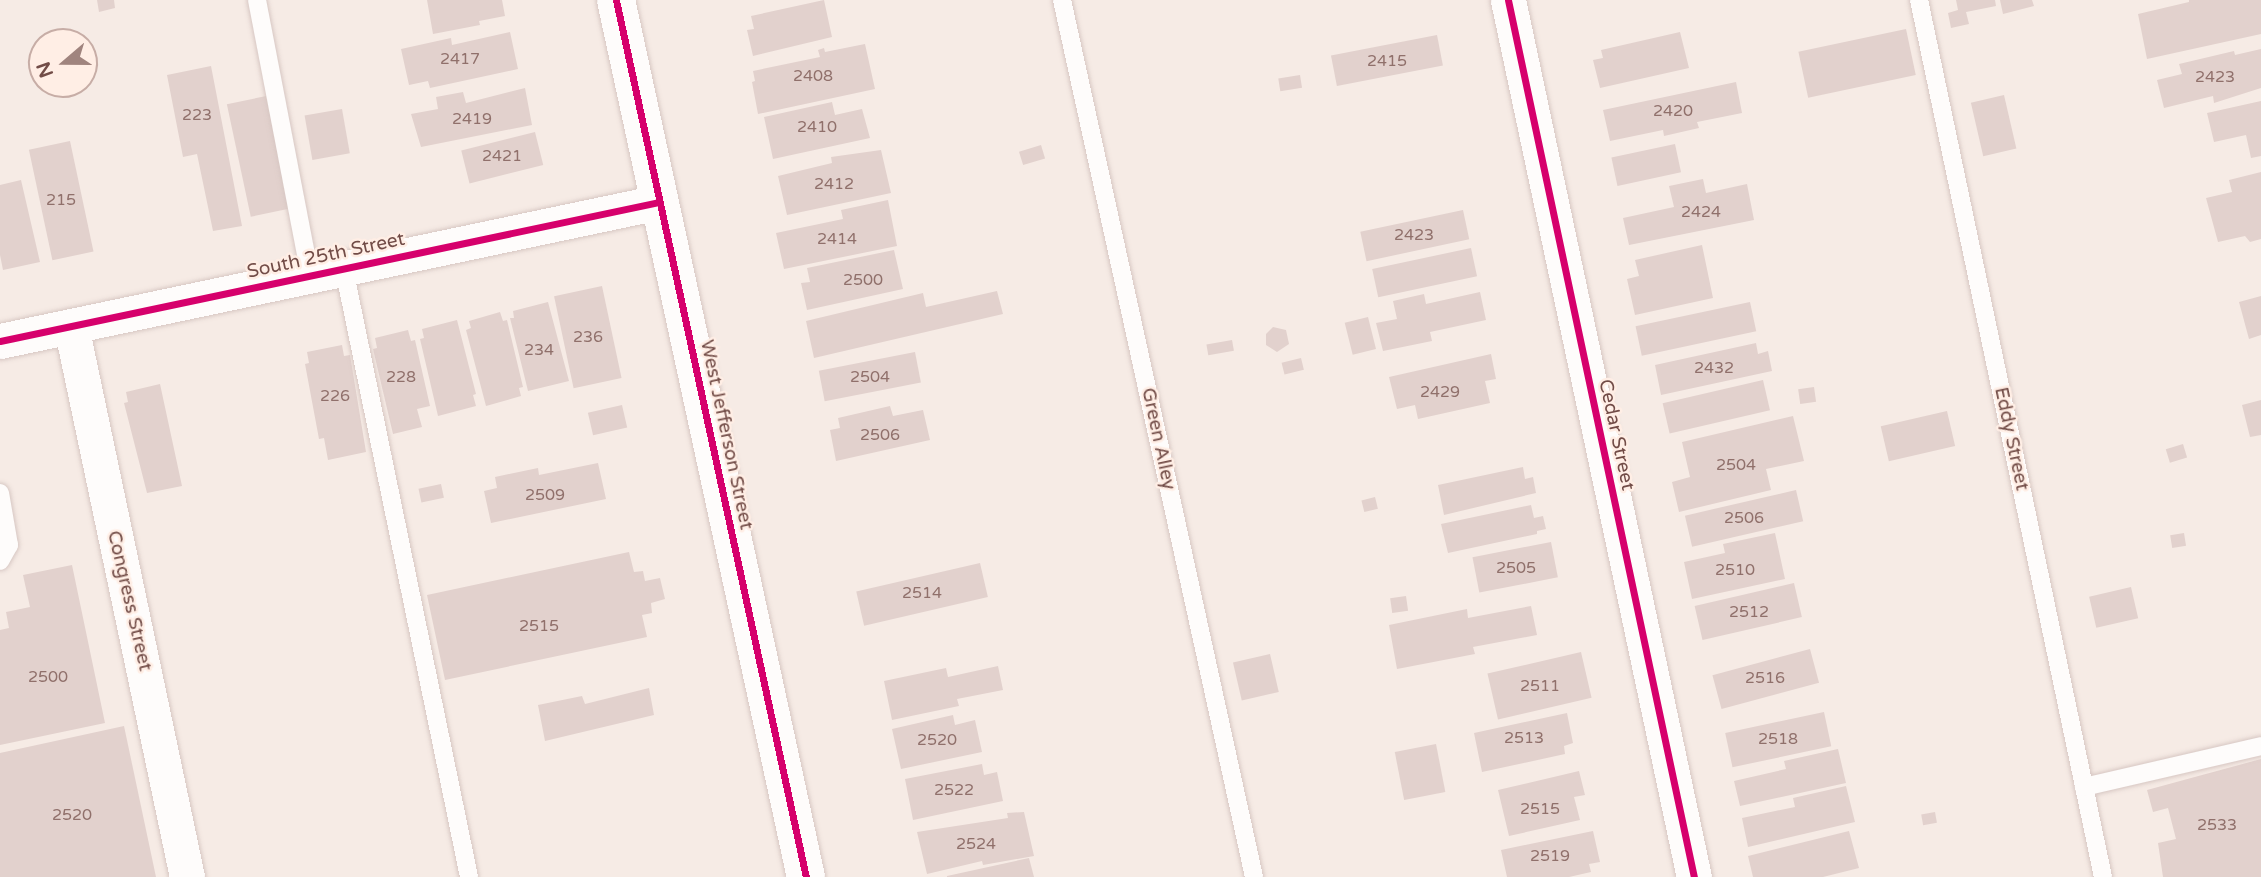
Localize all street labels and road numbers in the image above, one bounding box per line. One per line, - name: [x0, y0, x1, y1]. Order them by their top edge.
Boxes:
- street label: South 25th Street: [245, 228, 407, 284]
- street label: West Jefferson Street: [695, 338, 757, 532]
- street label: Cedar Street: [1593, 377, 1639, 493]
- street label: Eddy Street: [1989, 385, 2033, 493]
- street label: Green Alley: [1136, 386, 1180, 492]
- street label: Congress Street: [102, 529, 156, 673]

